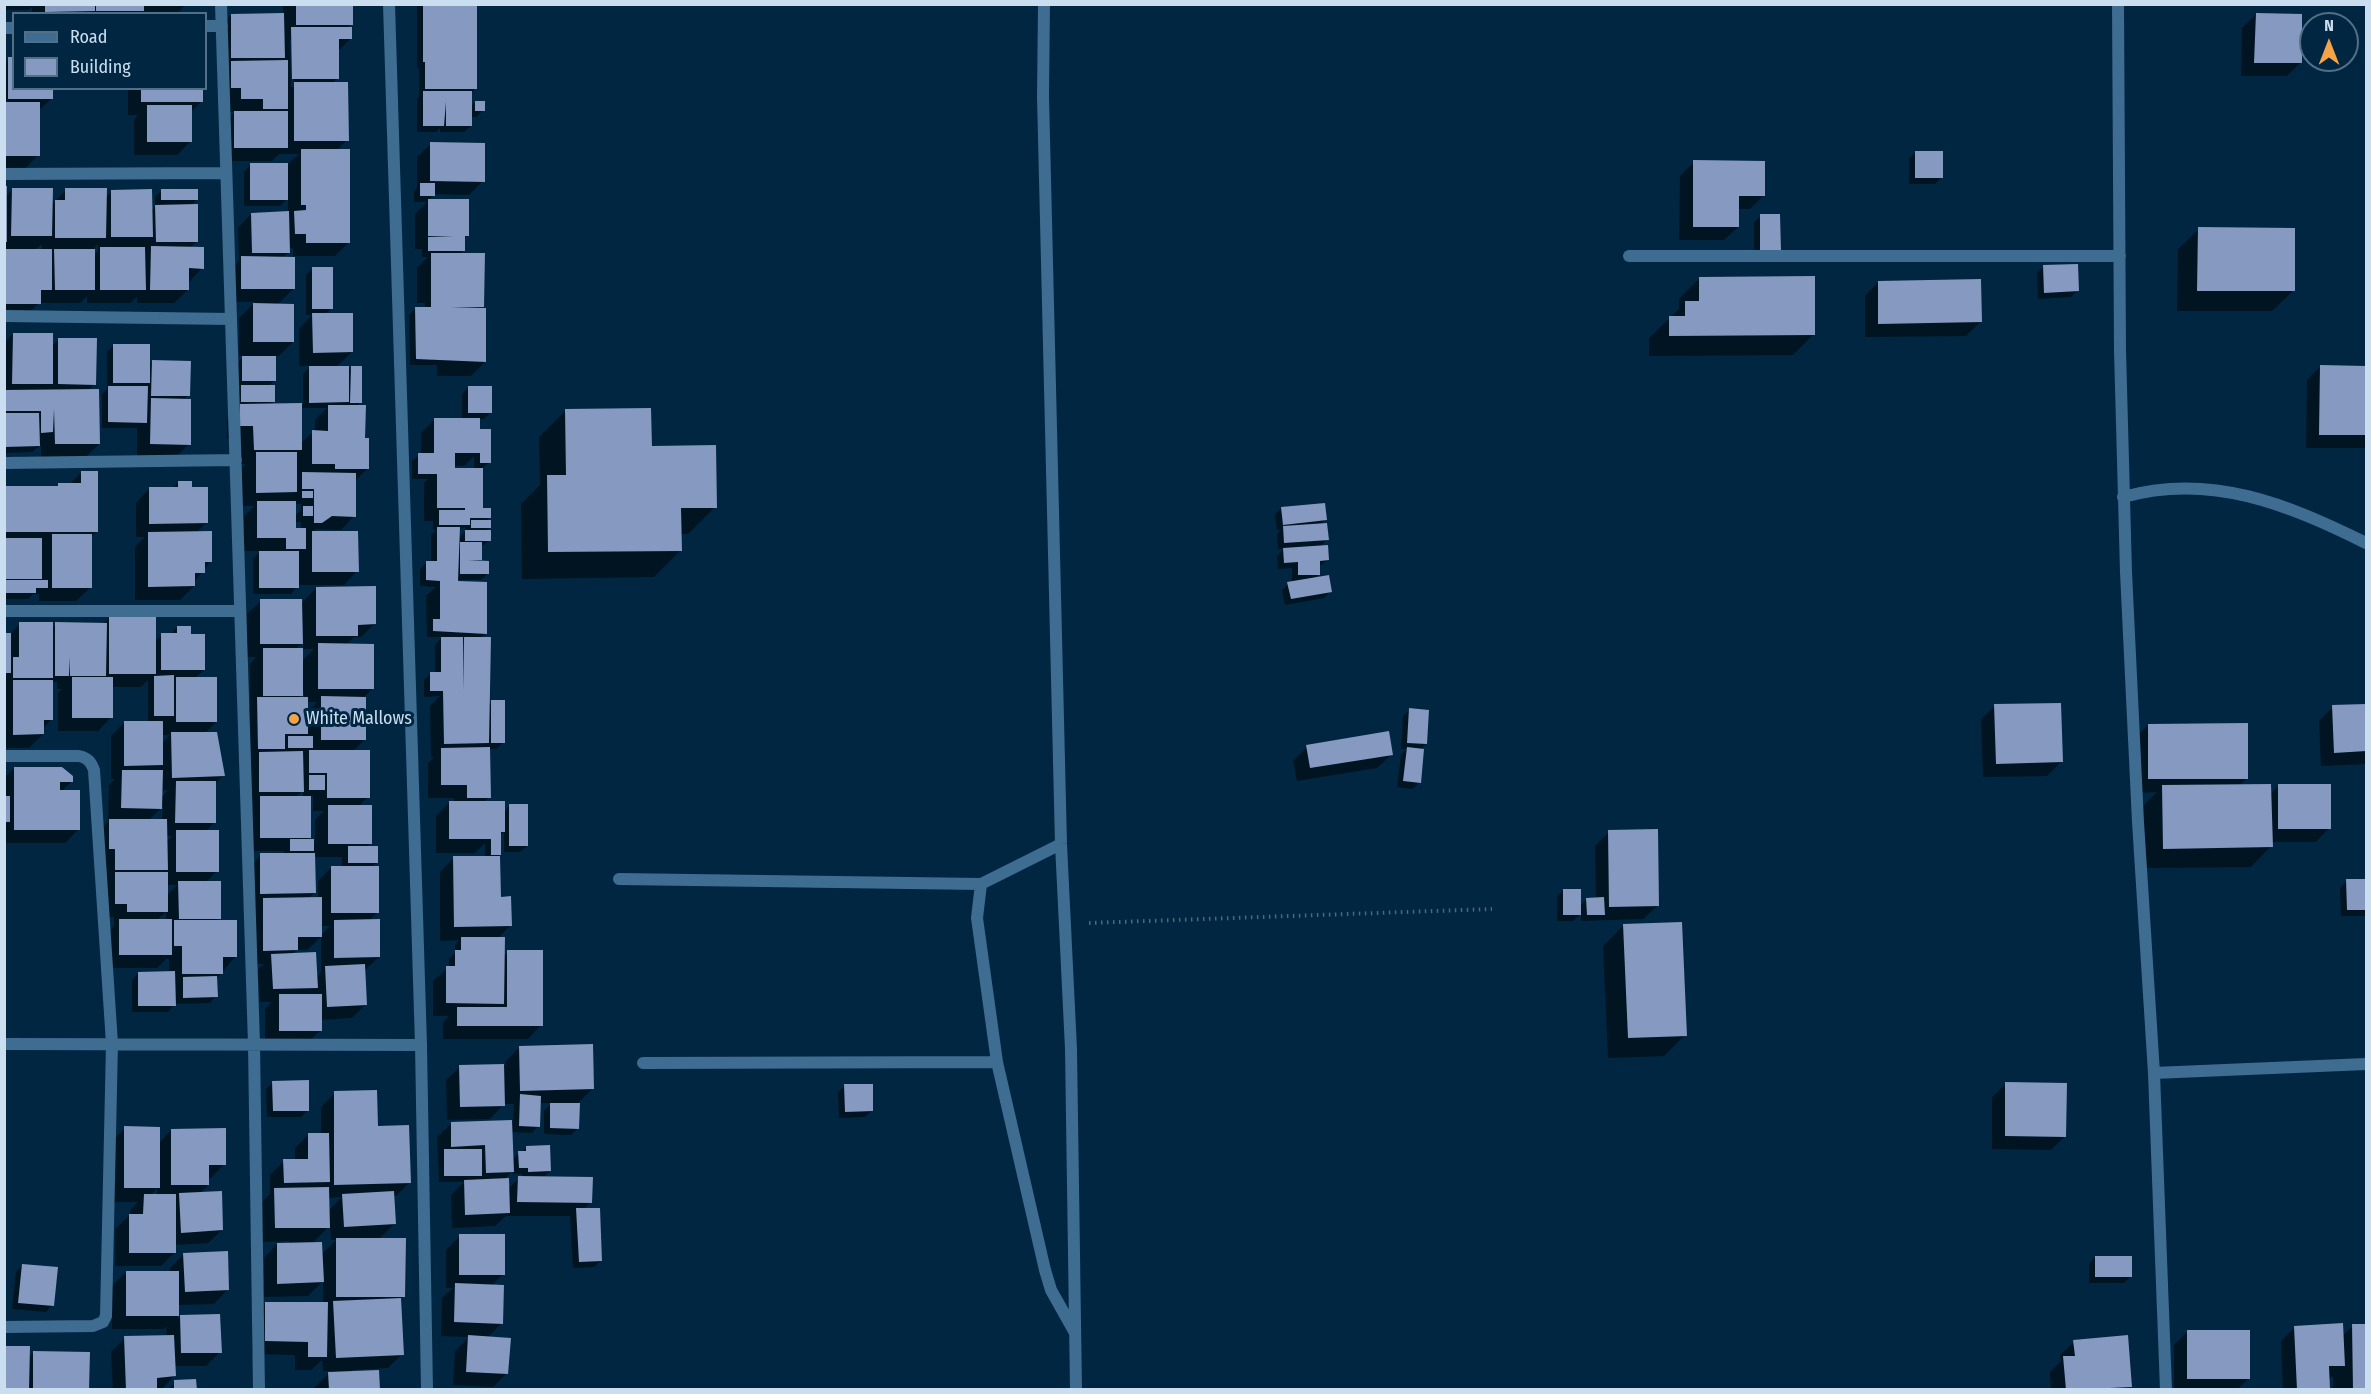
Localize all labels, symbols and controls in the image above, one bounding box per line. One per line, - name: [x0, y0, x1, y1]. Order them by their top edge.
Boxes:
- legend: [12, 12, 207, 90]
- north arrow: [2299, 12, 2359, 72]
- text: N: [2324, 16, 2334, 35]
- text: Road: [70, 26, 107, 48]
- text: Building: [70, 56, 131, 78]
- place label: White Mallows: [306, 708, 412, 730]
- marker: White Mallows: [287, 712, 301, 726]

